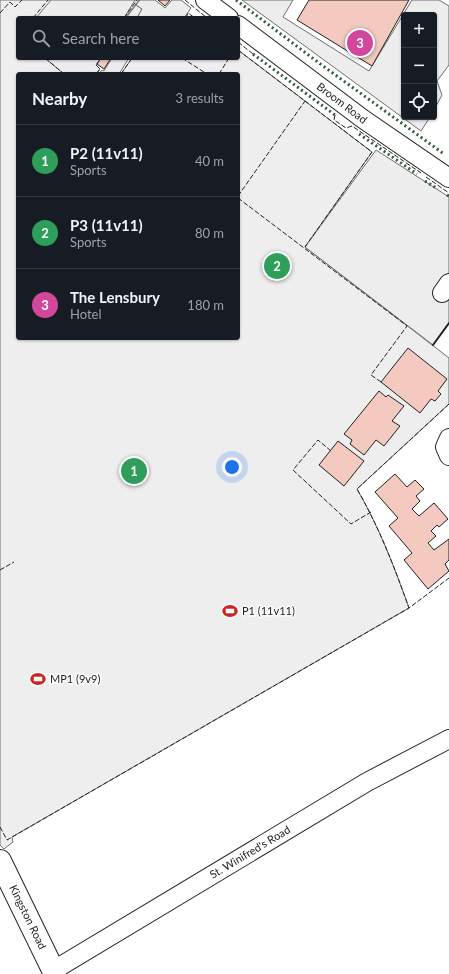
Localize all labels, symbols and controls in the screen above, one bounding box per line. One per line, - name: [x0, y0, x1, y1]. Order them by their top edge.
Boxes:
- map controls: [401, 12, 437, 120]
- button: +: [401, 12, 437, 48]
- search box: [16, 16, 240, 60]
- icon: search: [30, 27, 52, 49]
- pin: 3: [347, 28, 373, 58]
- text: Search here: [62, 29, 139, 47]
- button: −: [401, 48, 437, 84]
- street label: Broom Road: [315, 80, 370, 126]
- button: locate: [401, 84, 437, 120]
- text: Nearby: [32, 88, 87, 109]
- text: 3 results: [176, 90, 224, 106]
- text: P2 (11v11): [70, 144, 143, 162]
- text: 1: [41, 153, 49, 169]
- text: 40 m: [195, 153, 224, 169]
- text: Sports: [70, 162, 107, 178]
- text: P3 (11v11): [70, 216, 143, 234]
- text: 2: [41, 225, 49, 241]
- text: 80 m: [195, 225, 224, 241]
- text: Sports: [70, 234, 107, 250]
- pin: 2: [264, 251, 290, 281]
- text: The Lensbury: [70, 288, 160, 306]
- text: 3: [41, 297, 49, 313]
- text: 180 m: [187, 297, 224, 313]
- text: Hotel: [70, 306, 102, 322]
- pin: 1: [121, 456, 147, 486]
- your location: [222, 457, 242, 477]
- sports icon: P1 (11v11): [221, 602, 239, 620]
- place label: P1 (11v11): [242, 604, 295, 617]
- sports icon: MP1 (9v9): [29, 670, 47, 688]
- place label: MP1 (9v9): [50, 672, 100, 685]
- street label: St. Winifred's Road: [207, 822, 292, 881]
- street label: Kingston Road: [7, 882, 50, 951]

